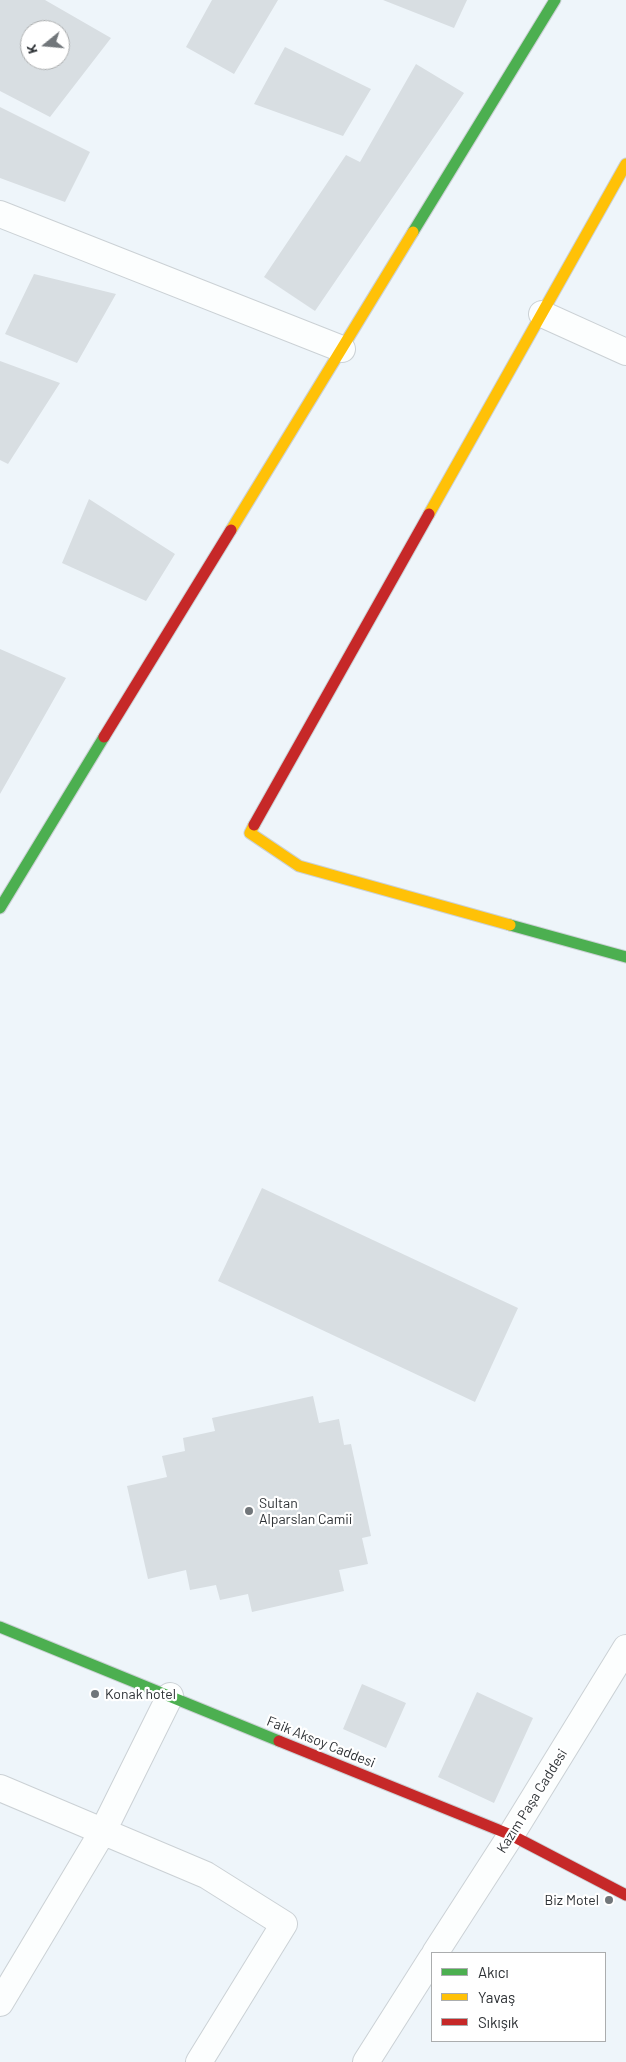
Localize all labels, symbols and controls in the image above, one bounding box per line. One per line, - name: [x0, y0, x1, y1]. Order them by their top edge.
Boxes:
- north arrow: [20, 20, 70, 70]
- text: K: [22, 43, 41, 56]
- place label: Sultan Alparslan Camii: [259, 1495, 352, 1528]
- marker: Sultan Alparslan Camii: [243, 1505, 255, 1517]
- place label: Konak hotel: [105, 1686, 176, 1702]
- marker: Konak hotel: [89, 1688, 101, 1700]
- street label: Faik Aksoy Caddesi: [264, 1713, 378, 1771]
- street label: Kazım Paşa Caddesi: [493, 1746, 571, 1856]
- place label: Biz Motel: [544, 1892, 599, 1908]
- marker: Biz Motel: [603, 1894, 615, 1906]
- legend: [431, 1952, 606, 2042]
- text: Akıcı: [478, 1963, 509, 1981]
- text: Yavaş: [478, 1988, 515, 2006]
- text: Sıkışık: [478, 2013, 519, 2031]

